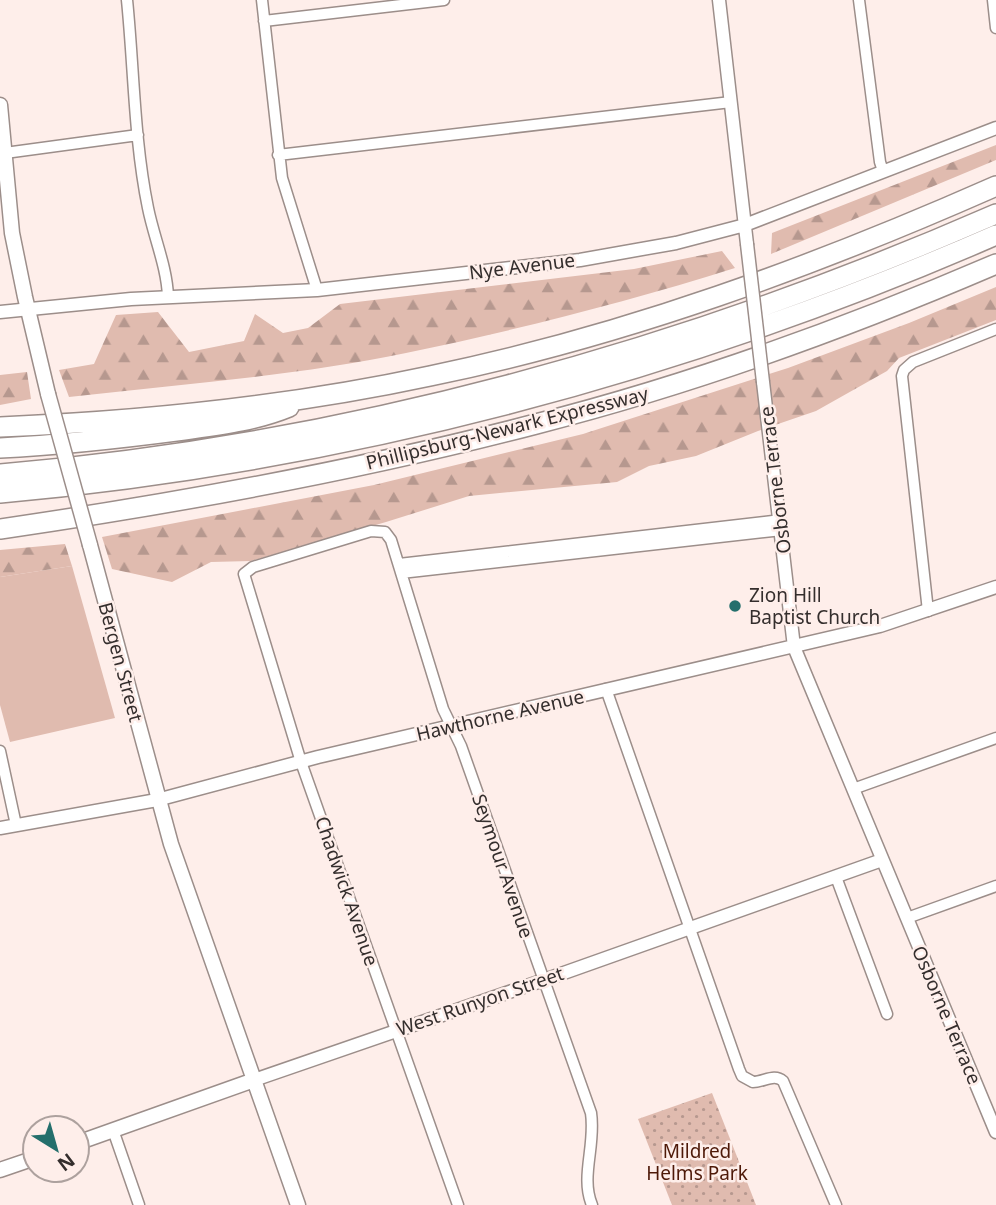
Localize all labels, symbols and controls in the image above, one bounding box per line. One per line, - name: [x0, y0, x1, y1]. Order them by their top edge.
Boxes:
- street label: Nye Avenue: [468, 247, 576, 285]
- street label: Phillipsburg-Newark Expressway: [363, 380, 651, 476]
- street label: Osborne Terrace: [753, 405, 797, 555]
- place label: Zion Hill Baptist Church: [749, 582, 880, 630]
- marker: Zion Hill Baptist Church: [727, 598, 743, 614]
- street label: Bergen Street: [93, 599, 149, 725]
- street label: Hawthorne Avenue: [413, 683, 587, 747]
- street label: Seymour Avenue: [466, 790, 540, 942]
- street label: Chadwick Avenue: [309, 813, 385, 969]
- street label: Osborne Terrace: [906, 942, 988, 1088]
- street label: West Runyon Street: [393, 960, 567, 1042]
- north arrow: [21, 1114, 91, 1184]
- park label: Mildred Helms Park: [646, 1138, 748, 1186]
- text: N: [52, 1148, 80, 1178]

